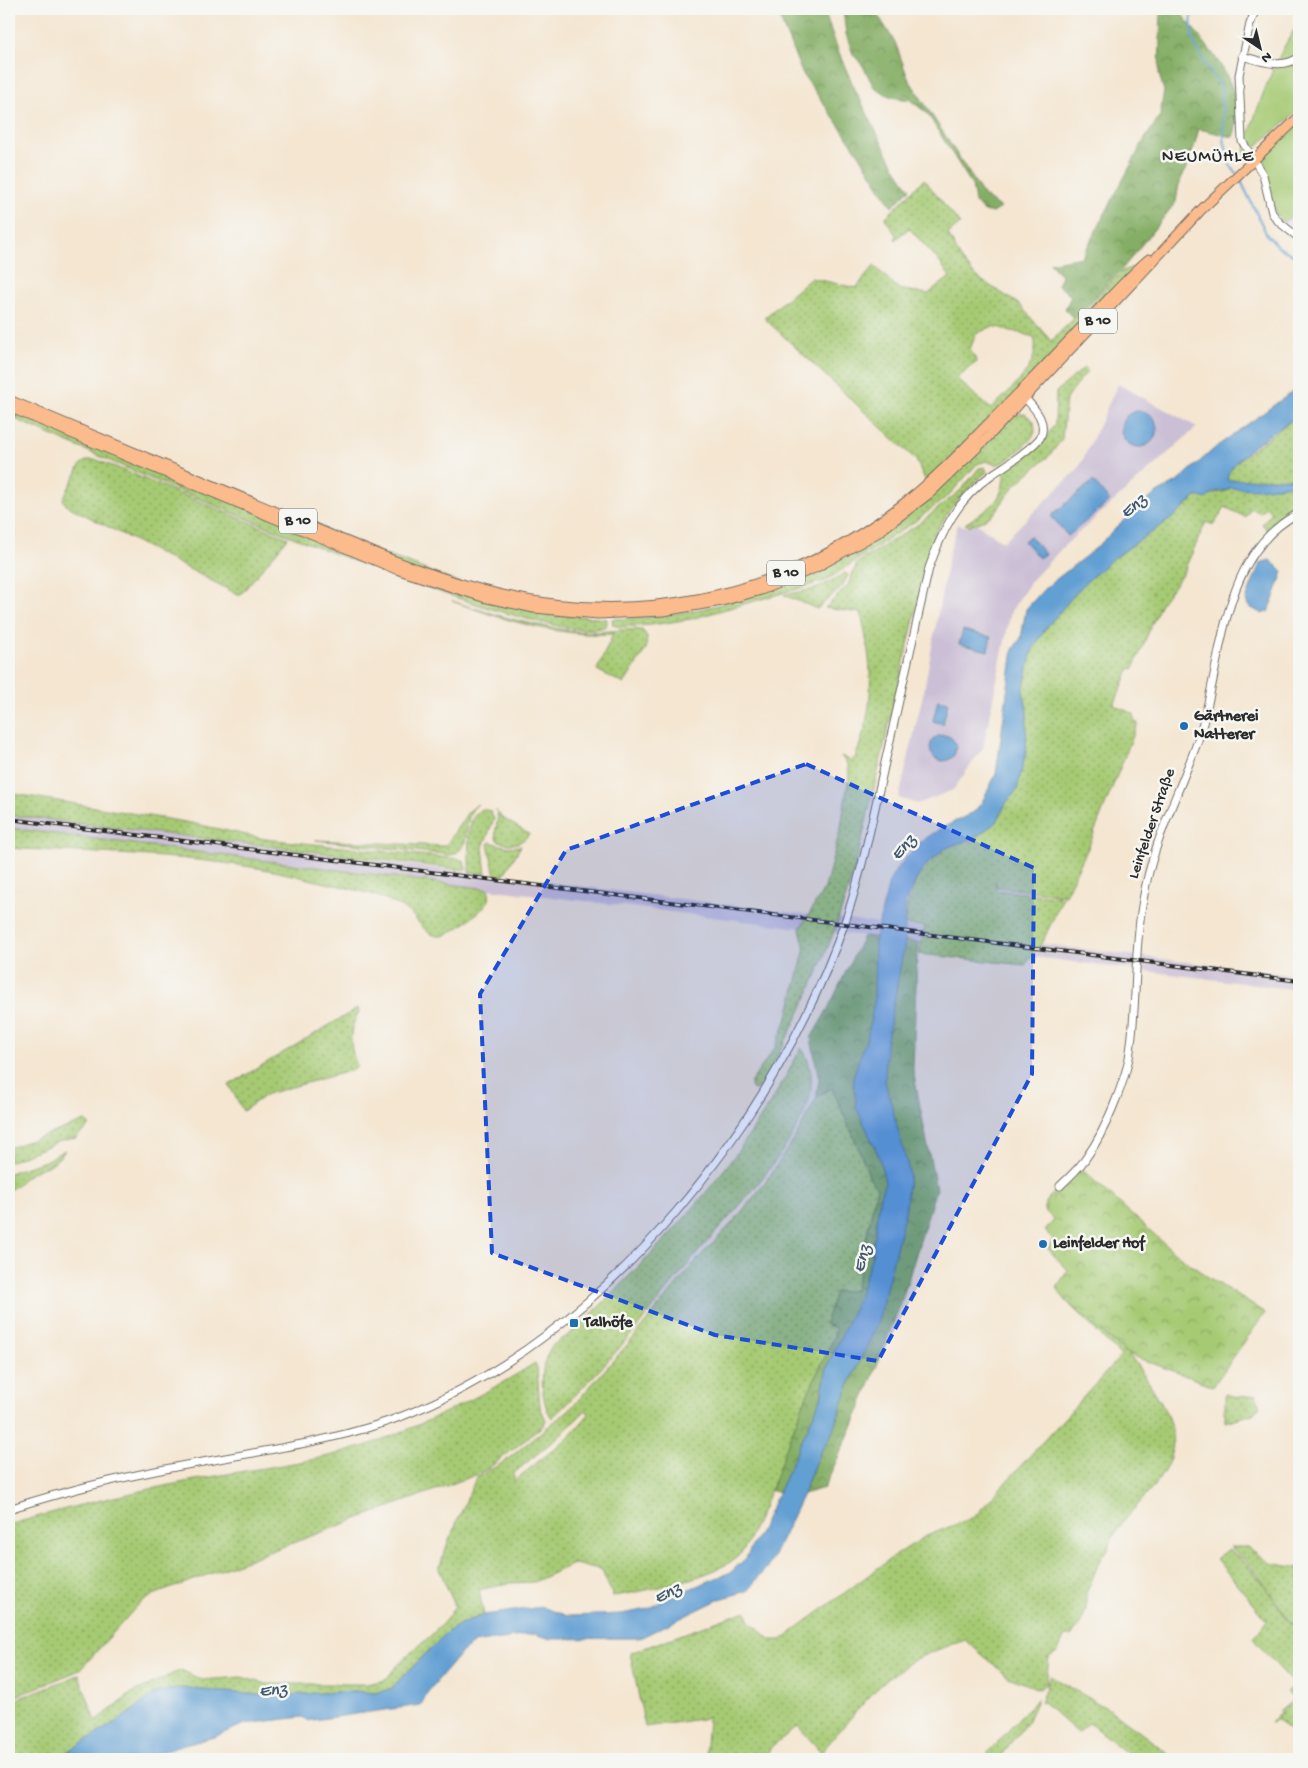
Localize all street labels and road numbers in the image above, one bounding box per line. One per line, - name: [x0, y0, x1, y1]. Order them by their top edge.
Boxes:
- road number: B 10: [1079, 308, 1117, 334]
- road number: B 10: [279, 508, 317, 534]
- road number: B 10: [767, 560, 805, 586]
- street label: Leinfelder Straße: [1125, 766, 1181, 882]

